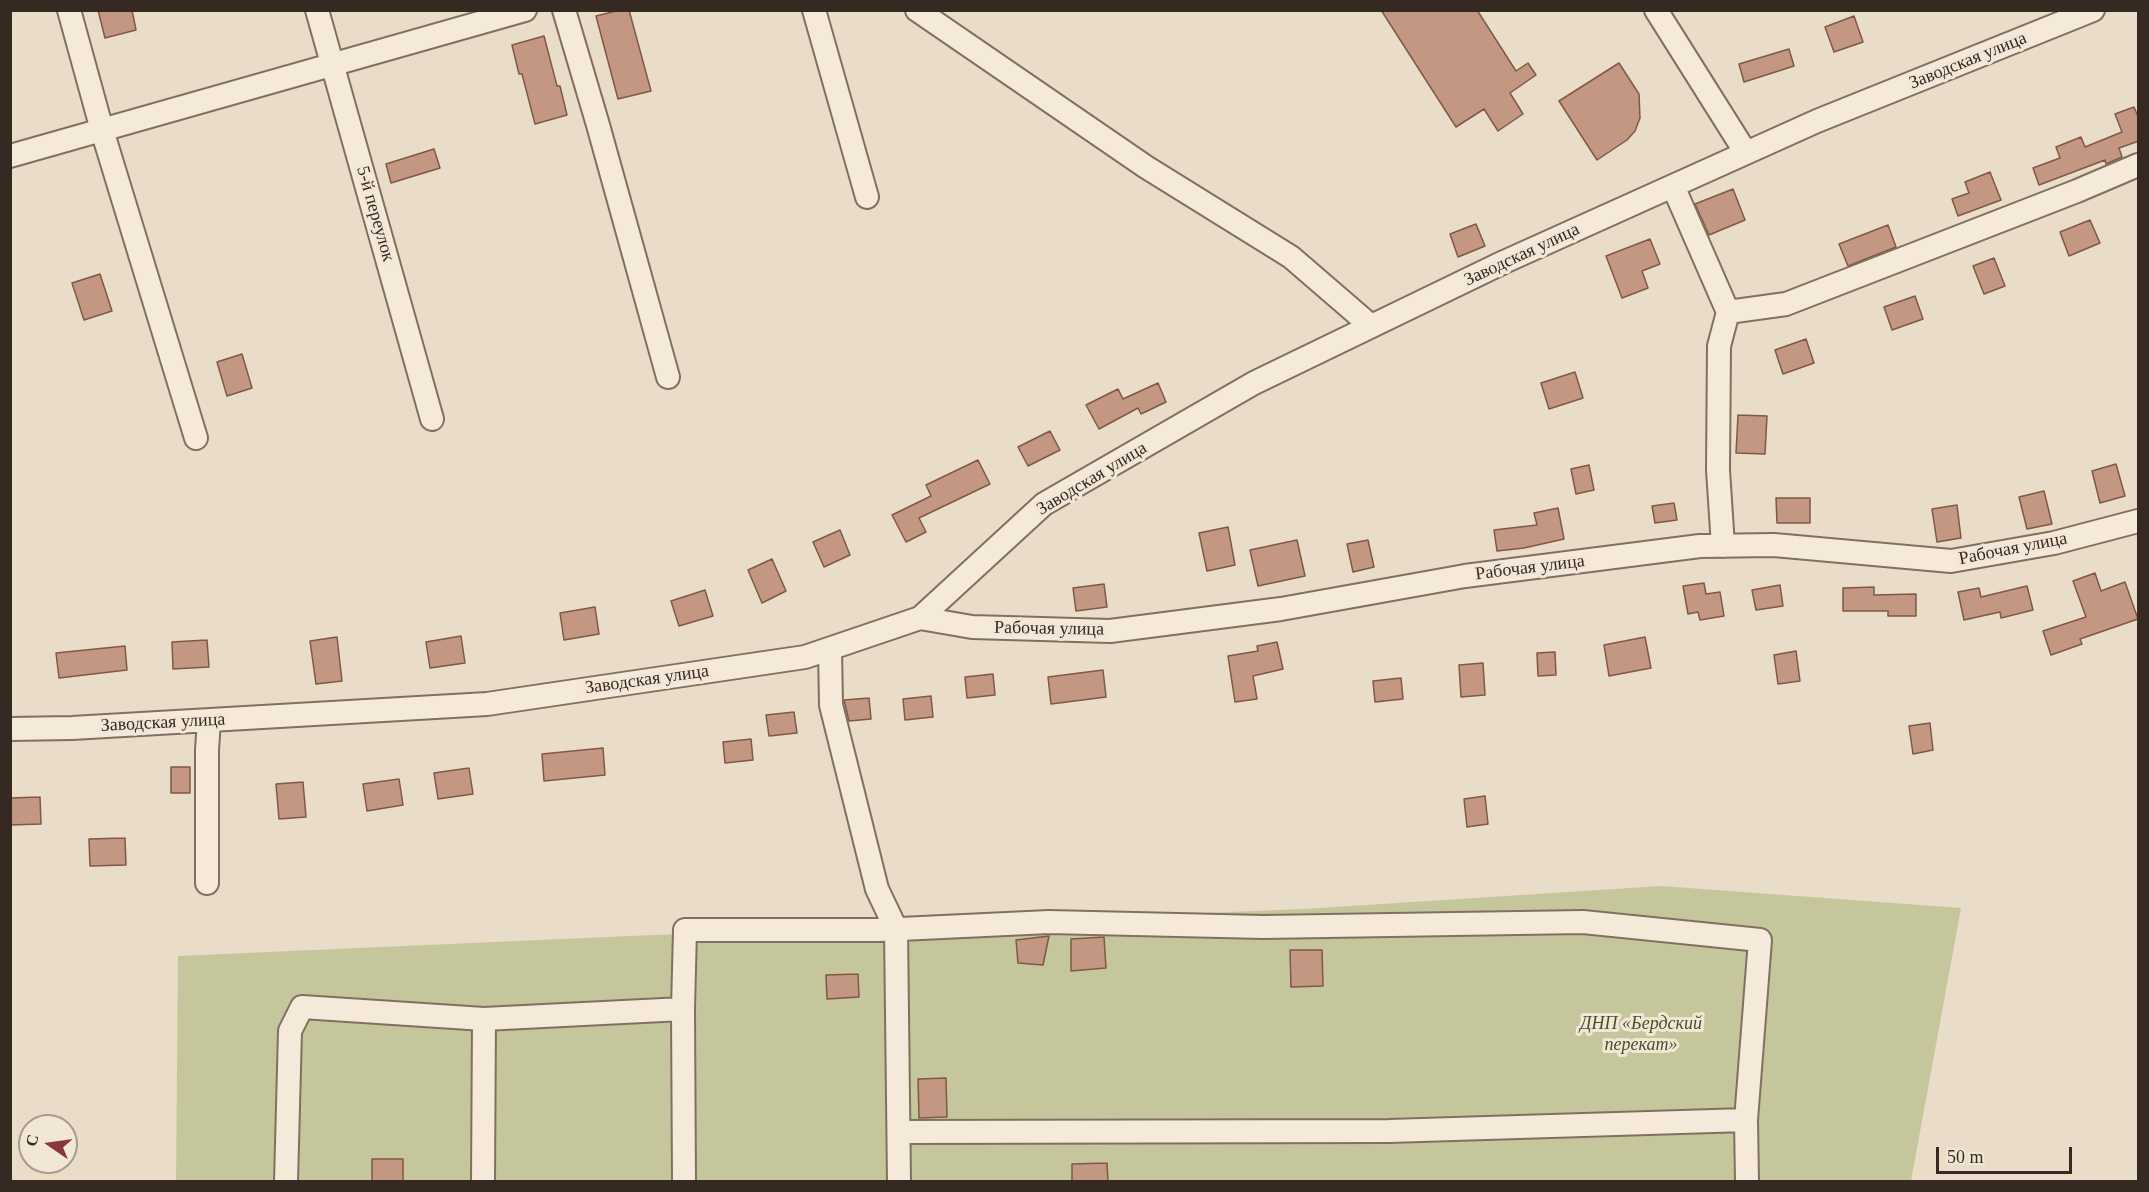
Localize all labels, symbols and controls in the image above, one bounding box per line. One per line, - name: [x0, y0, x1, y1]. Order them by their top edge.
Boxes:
- street label: Заводская улица: [1906, 28, 2030, 94]
- street label: 5-й переулок: [351, 164, 399, 264]
- street label: Заводская улица: [1461, 219, 1583, 291]
- street label: Заводская улица: [1033, 438, 1151, 520]
- street label: Рабочая улица: [1957, 528, 2069, 570]
- street label: Рабочая улица: [1474, 551, 1586, 585]
- street label: Рабочая улица: [994, 617, 1104, 641]
- street label: Заводская улица: [584, 661, 710, 699]
- street label: Заводская улица: [100, 709, 226, 737]
- park label: ДНП «Бердский перекат»: [1580, 1013, 1702, 1056]
- north arrow: [18, 1114, 78, 1174]
- text: С: [22, 1133, 42, 1148]
- scale bar: [1939, 1135, 2076, 1173]
- text: 50 m: [1947, 1147, 1984, 1167]

